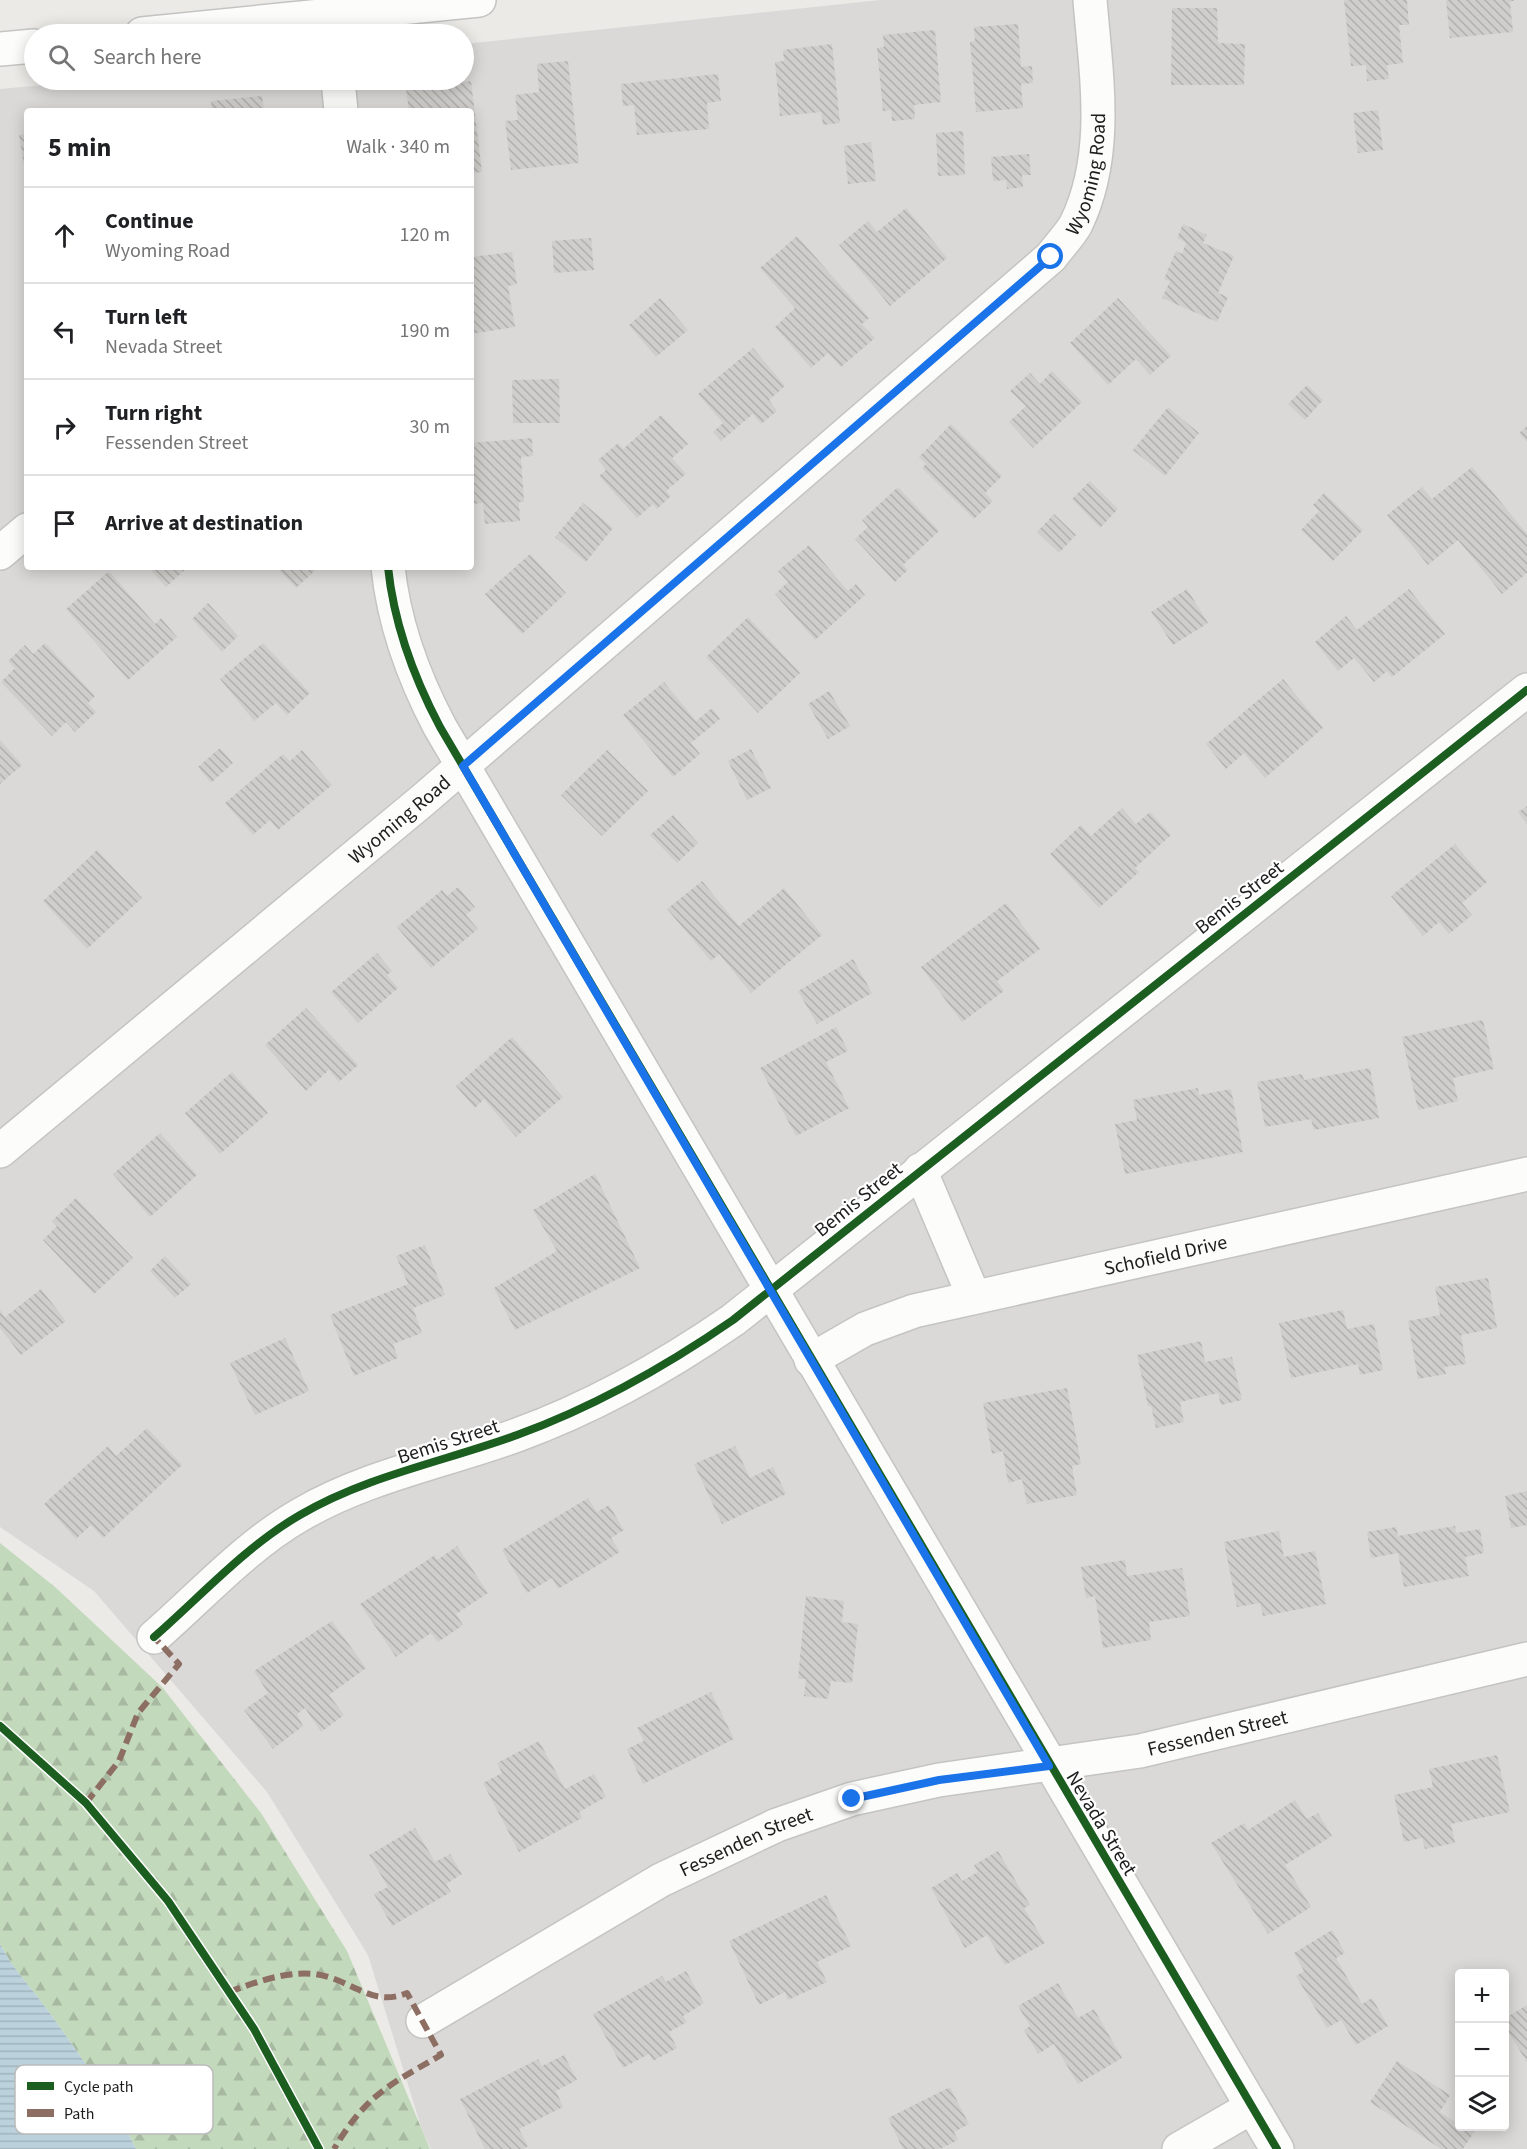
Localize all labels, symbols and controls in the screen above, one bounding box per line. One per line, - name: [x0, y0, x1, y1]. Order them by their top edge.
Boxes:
- search box: [24, 24, 474, 90]
- icon: search: [45, 41, 78, 74]
- text: Search here: [93, 41, 201, 73]
- street label: Wyoming Road: [1059, 113, 1113, 241]
- text: 5 min: [48, 129, 111, 166]
- text: Walk · 340 m: [346, 133, 450, 161]
- text: Continue: [105, 205, 194, 237]
- icon: ahead: [48, 219, 81, 252]
- text: 120 m: [400, 221, 450, 249]
- text: Wyoming Road: [105, 237, 230, 265]
- route start: [1037, 243, 1063, 269]
- text: Turn left: [105, 301, 187, 333]
- icon: left: [48, 315, 81, 348]
- text: 190 m: [400, 317, 450, 345]
- text: Nevada Street: [105, 333, 222, 361]
- text: Turn right: [105, 397, 202, 429]
- icon: right: [48, 411, 81, 444]
- text: 30 m: [410, 413, 450, 441]
- text: Fessenden Street: [105, 429, 248, 457]
- icon: arrive: [48, 507, 81, 540]
- text: Arrive at destination: [105, 507, 303, 539]
- street label: Wyoming Road: [343, 769, 457, 871]
- street label: Bemis Street: [1189, 854, 1290, 941]
- street label: Bemis Street: [809, 1155, 909, 1244]
- street label: Schofield Drive: [1101, 1228, 1230, 1283]
- street label: Bemis Street: [394, 1412, 503, 1472]
- street label: Fessenden Street: [1145, 1703, 1291, 1764]
- street label: Nevada Street: [1059, 1766, 1143, 1881]
- route end: [838, 1785, 864, 1811]
- street label: Fessenden Street: [675, 1801, 817, 1884]
- map controls: [1455, 1969, 1509, 2131]
- button: +: [1455, 1969, 1509, 2023]
- button: −: [1455, 2023, 1509, 2077]
- legend: [15, 2065, 213, 2134]
- text: Cycle path: [64, 2076, 133, 2098]
- button: layers: [1455, 2077, 1509, 2131]
- text: Path: [64, 2103, 94, 2125]

